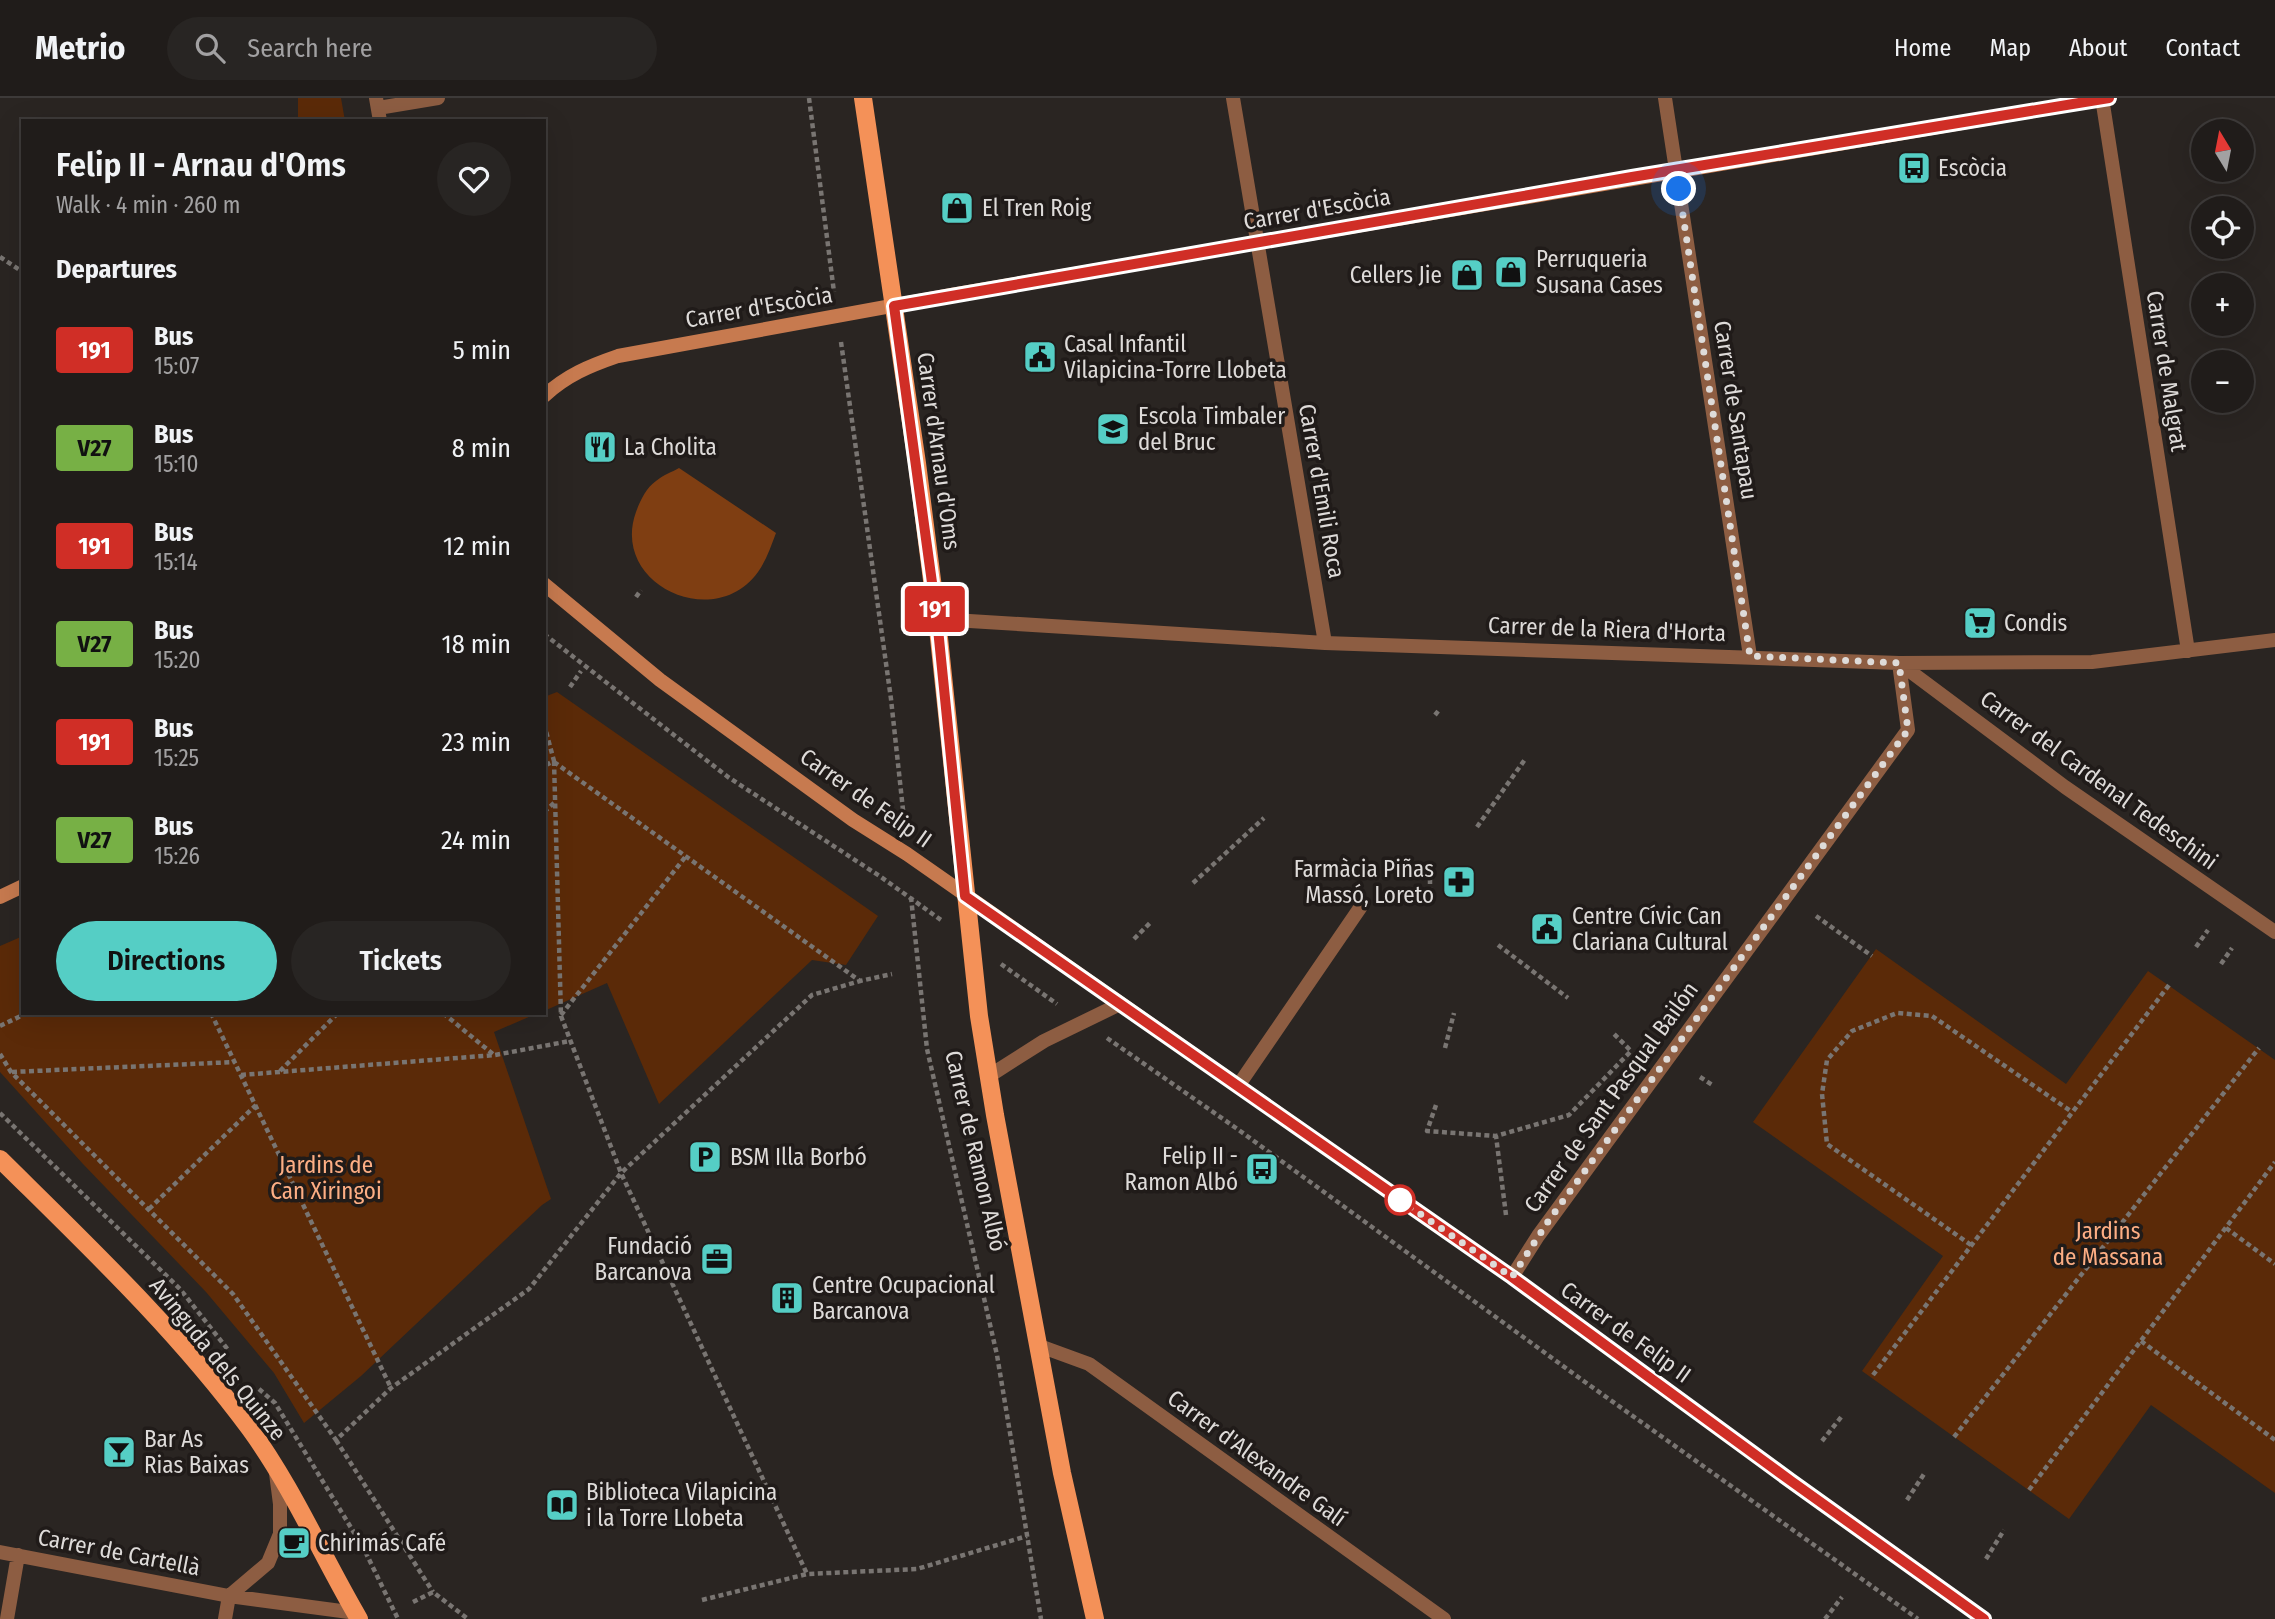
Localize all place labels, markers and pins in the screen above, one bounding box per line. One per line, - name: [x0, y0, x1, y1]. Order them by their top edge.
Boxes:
- bus stop icon: Escòcia: [1895, 149, 1933, 187]
- place label: Escòcia: [1938, 154, 2007, 182]
- shop icon: El Tren Roig: [938, 189, 976, 227]
- place label: El Tren Roig: [982, 194, 1091, 222]
- place label: Perruqueria Susana Cases: [1536, 245, 1663, 299]
- shop icon: Perruqueria Susana Cases: [1492, 253, 1530, 291]
- shop icon: Cellers Jie: [1448, 256, 1486, 294]
- place label: Cellers Jie: [1350, 261, 1442, 289]
- place label: Casal Infantil Vilapicina-Torre Llobeta: [1064, 330, 1287, 384]
- public building icon: Casal Infantil Vilapicina-Torre Llobeta: [1021, 338, 1059, 376]
- place label: Escola Timbaler del Bruc: [1138, 402, 1285, 456]
- school or university icon: Escola Timbaler del Bruc: [1094, 410, 1132, 448]
- restaurant icon: La Cholita: [581, 428, 619, 466]
- place label: La Cholita: [624, 433, 717, 461]
- supermarket icon: Condis: [1961, 604, 1999, 642]
- place label: Condis: [2004, 609, 2068, 637]
- place label: Farmàcia Piñas Massó, Loreto: [1294, 855, 1434, 909]
- pharmacy icon: Farmàcia Piñas Massó, Loreto: [1440, 863, 1478, 901]
- place label: Centre Cívic Can Clariana Cultural: [1572, 902, 1728, 956]
- public building icon: Centre Cívic Can Clariana Cultural: [1528, 910, 1566, 948]
- parking icon: BSM Illa Borbó: [686, 1138, 724, 1176]
- place label: Felip II - Ramon Albó: [1125, 1142, 1238, 1196]
- place label: BSM Illa Borbó: [730, 1143, 867, 1171]
- bus stop icon: Felip II - Ramon Albó: [1243, 1150, 1281, 1188]
- unlabelled marker: [1385, 1185, 1415, 1215]
- place label: Fundació Barcanova: [595, 1232, 692, 1286]
- office icon: Fundació Barcanova: [698, 1240, 736, 1278]
- place label: Centre Ocupacional Barcanova: [812, 1271, 995, 1325]
- building icon: Centre Ocupacional Barcanova: [768, 1279, 806, 1317]
- place label: Bar As Rias Baixas: [144, 1425, 249, 1479]
- bar icon: Bar As Rias Baixas: [100, 1433, 138, 1471]
- place label: Biblioteca Vilapicina i la Torre Llobeta: [586, 1478, 777, 1532]
- library icon: Biblioteca Vilapicina i la Torre Llobeta: [543, 1486, 581, 1524]
- cafe icon: Chirimás Café: [275, 1524, 313, 1562]
- place label: Chirimás Café: [318, 1529, 446, 1557]

